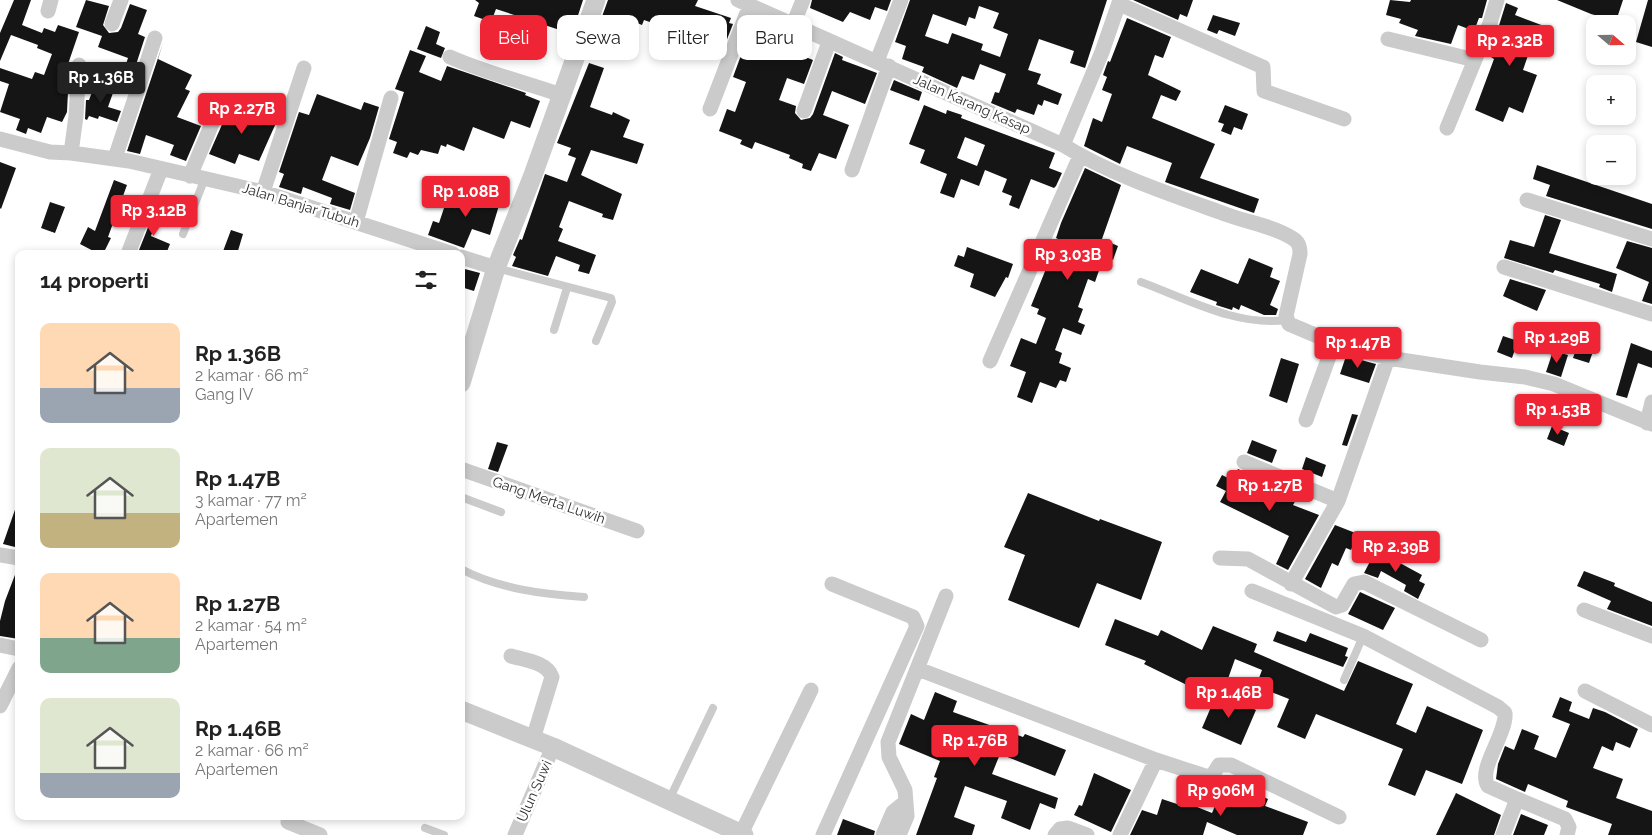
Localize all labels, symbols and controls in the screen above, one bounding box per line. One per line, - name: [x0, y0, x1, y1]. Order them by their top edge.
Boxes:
- chip: Beli: [480, 15, 547, 60]
- chip: Sewa: [557, 15, 639, 60]
- chip: Filter: [649, 15, 727, 60]
- chip: Baru: [737, 15, 812, 60]
- north arrow: [1586, 15, 1636, 65]
- map controls: [1586, 15, 1636, 185]
- pin: Rp 2.32B: [1458, 24, 1562, 67]
- text: Rp 2.32B: [1477, 31, 1543, 50]
- pin: Rp 1.36B: [49, 62, 153, 104]
- text: Rp 1.36B: [68, 68, 134, 87]
- street label: Jalan Karang Kasap: [911, 71, 1033, 137]
- button: +: [1586, 75, 1636, 125]
- pin: Rp 2.27B: [190, 92, 294, 135]
- text: Rp 2.27B: [209, 99, 275, 118]
- button: −: [1586, 135, 1636, 185]
- pin: Rp 1.08B: [414, 176, 518, 218]
- street label: Jalan Banjar Tubuh: [240, 180, 362, 230]
- text: Rp 1.08B: [433, 182, 499, 201]
- pin: Rp 3.12B: [102, 194, 206, 237]
- text: Rp 3.12B: [122, 201, 186, 220]
- pin: Rp 3.03B: [1016, 238, 1120, 281]
- text: Rp 3.03B: [1035, 245, 1101, 264]
- icon: filters: [412, 266, 440, 294]
- text: 14 properti: [40, 268, 149, 293]
- pin: Rp 1.29B: [1505, 322, 1609, 364]
- pin: Rp 1.47B: [1306, 326, 1410, 369]
- text: Rp 1.29B: [1524, 328, 1590, 347]
- text: Rp 1.47B: [1325, 333, 1391, 352]
- text: Rp 1.36B: [195, 341, 281, 366]
- icon: home: [80, 343, 140, 403]
- text: 2 kamar · 66 m²: [195, 366, 309, 385]
- text: Gang IV: [195, 385, 253, 404]
- pin: Rp 1.53B: [1506, 394, 1610, 436]
- text: Rp 1.53B: [1526, 400, 1590, 419]
- text: Rp 1.47B: [195, 466, 280, 491]
- icon: home: [80, 468, 140, 528]
- pin: Rp 1.27B: [1218, 470, 1322, 512]
- street label: Gang Merta Luwih: [490, 473, 608, 527]
- text: Rp 1.27B: [1238, 476, 1302, 495]
- text: 3 kamar · 77 m²: [195, 491, 307, 510]
- text: Apartemen: [195, 510, 278, 529]
- pin: Rp 2.39B: [1344, 530, 1448, 573]
- text: Rp 2.39B: [1363, 537, 1429, 556]
- text: Rp 1.27B: [195, 591, 280, 616]
- icon: home: [80, 593, 140, 653]
- text: 2 kamar · 54 m²: [195, 616, 307, 635]
- text: Apartemen: [195, 635, 278, 654]
- pin: Rp 1.46B: [1177, 676, 1281, 719]
- text: Rp 1.46B: [1196, 683, 1262, 702]
- text: Rp 1.46B: [195, 716, 281, 741]
- icon: home: [80, 718, 140, 778]
- pin: Rp 1.76B: [923, 724, 1027, 767]
- text: Rp 1.76B: [942, 731, 1008, 750]
- text: 2 kamar · 66 m²: [195, 741, 309, 760]
- street label: Ulun Suwi: [513, 758, 555, 824]
- text: Apartemen: [195, 760, 278, 779]
- pin: Rp 906M: [1175, 774, 1267, 817]
- text: Rp 906M: [1187, 781, 1255, 800]

